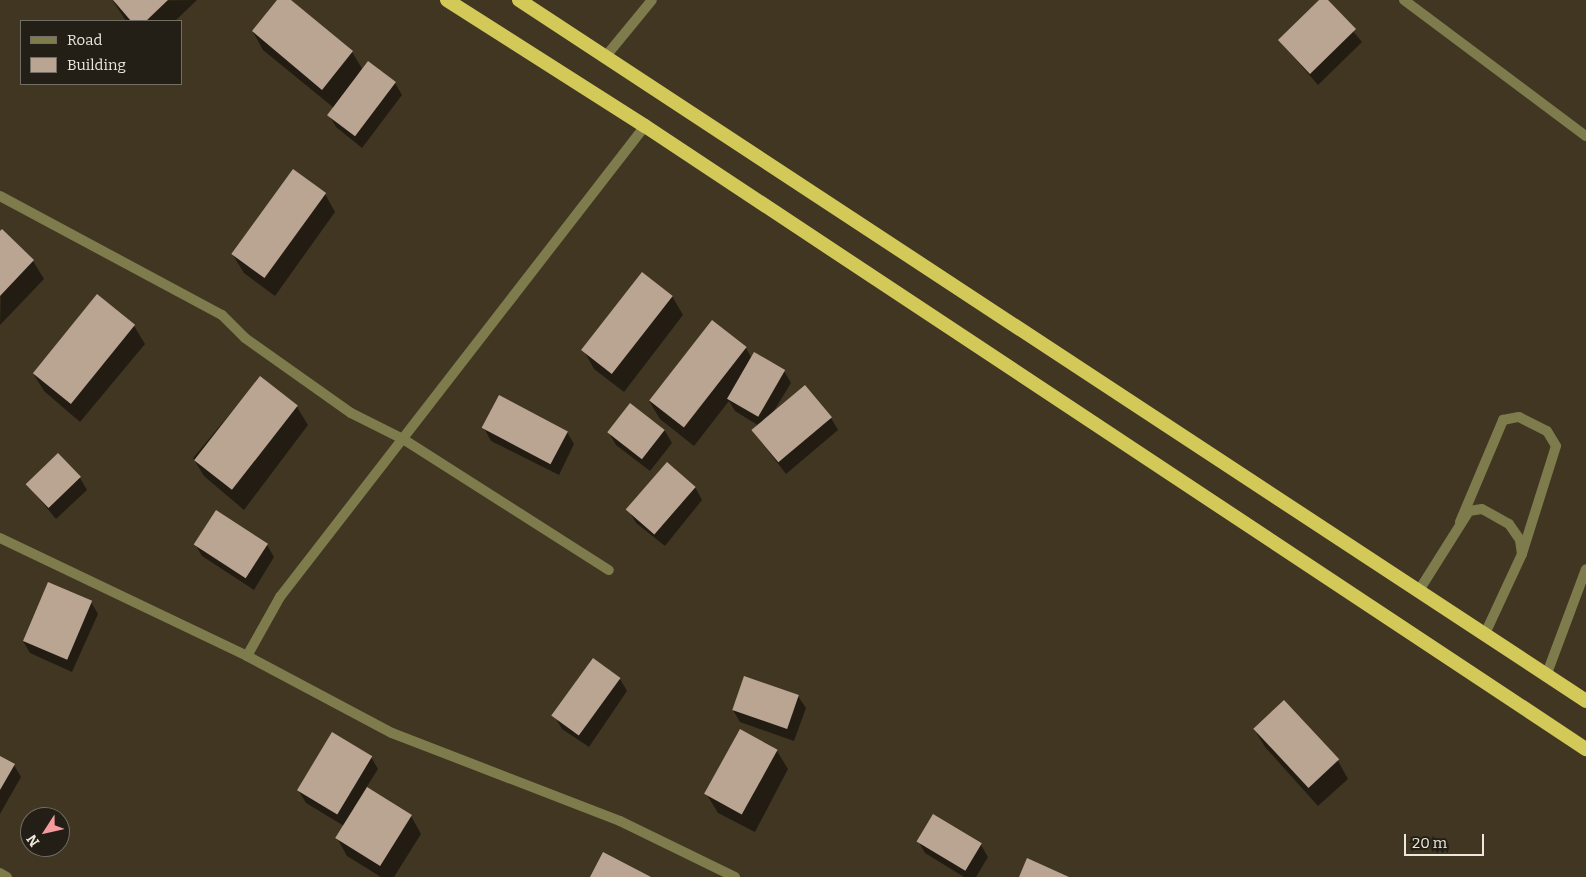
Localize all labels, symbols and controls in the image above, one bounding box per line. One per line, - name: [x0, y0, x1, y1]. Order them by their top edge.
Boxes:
- legend: [20, 20, 182, 85]
- text: Road: [67, 31, 102, 49]
- text: Building: [67, 56, 126, 74]
- north arrow: [20, 807, 70, 857]
- scale bar: [1406, 824, 1486, 856]
- text: N: [23, 831, 43, 850]
- text: 20 m: [1412, 834, 1447, 852]

